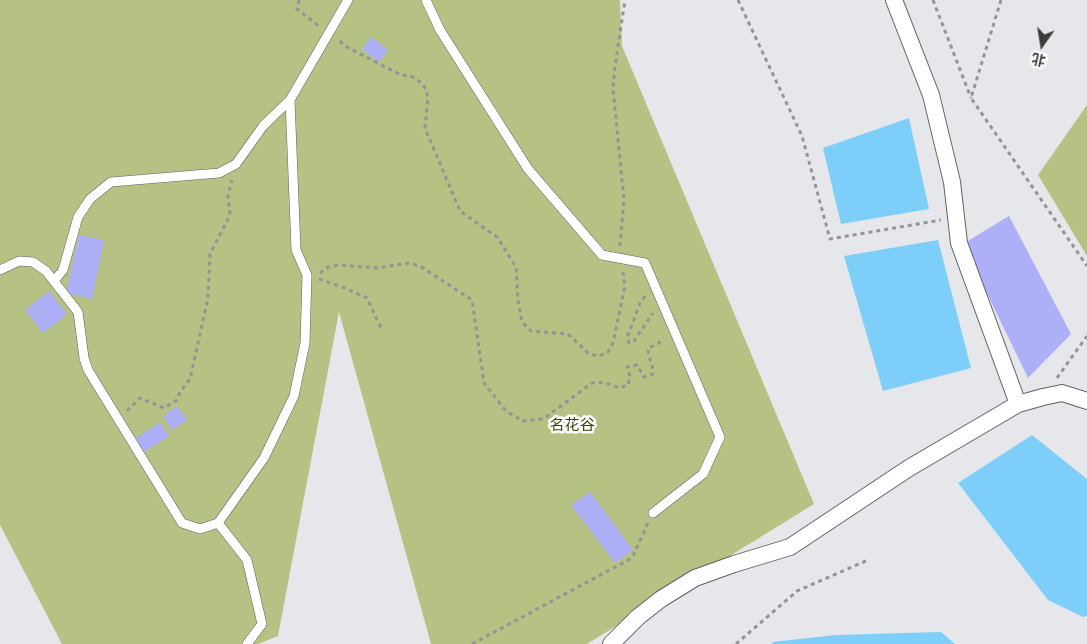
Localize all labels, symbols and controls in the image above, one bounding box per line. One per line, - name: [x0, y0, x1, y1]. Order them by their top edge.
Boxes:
- north arrow: [1017, 20, 1067, 70]
- text: 北: [1030, 49, 1047, 71]
- park label: 名花谷: [550, 417, 594, 435]

